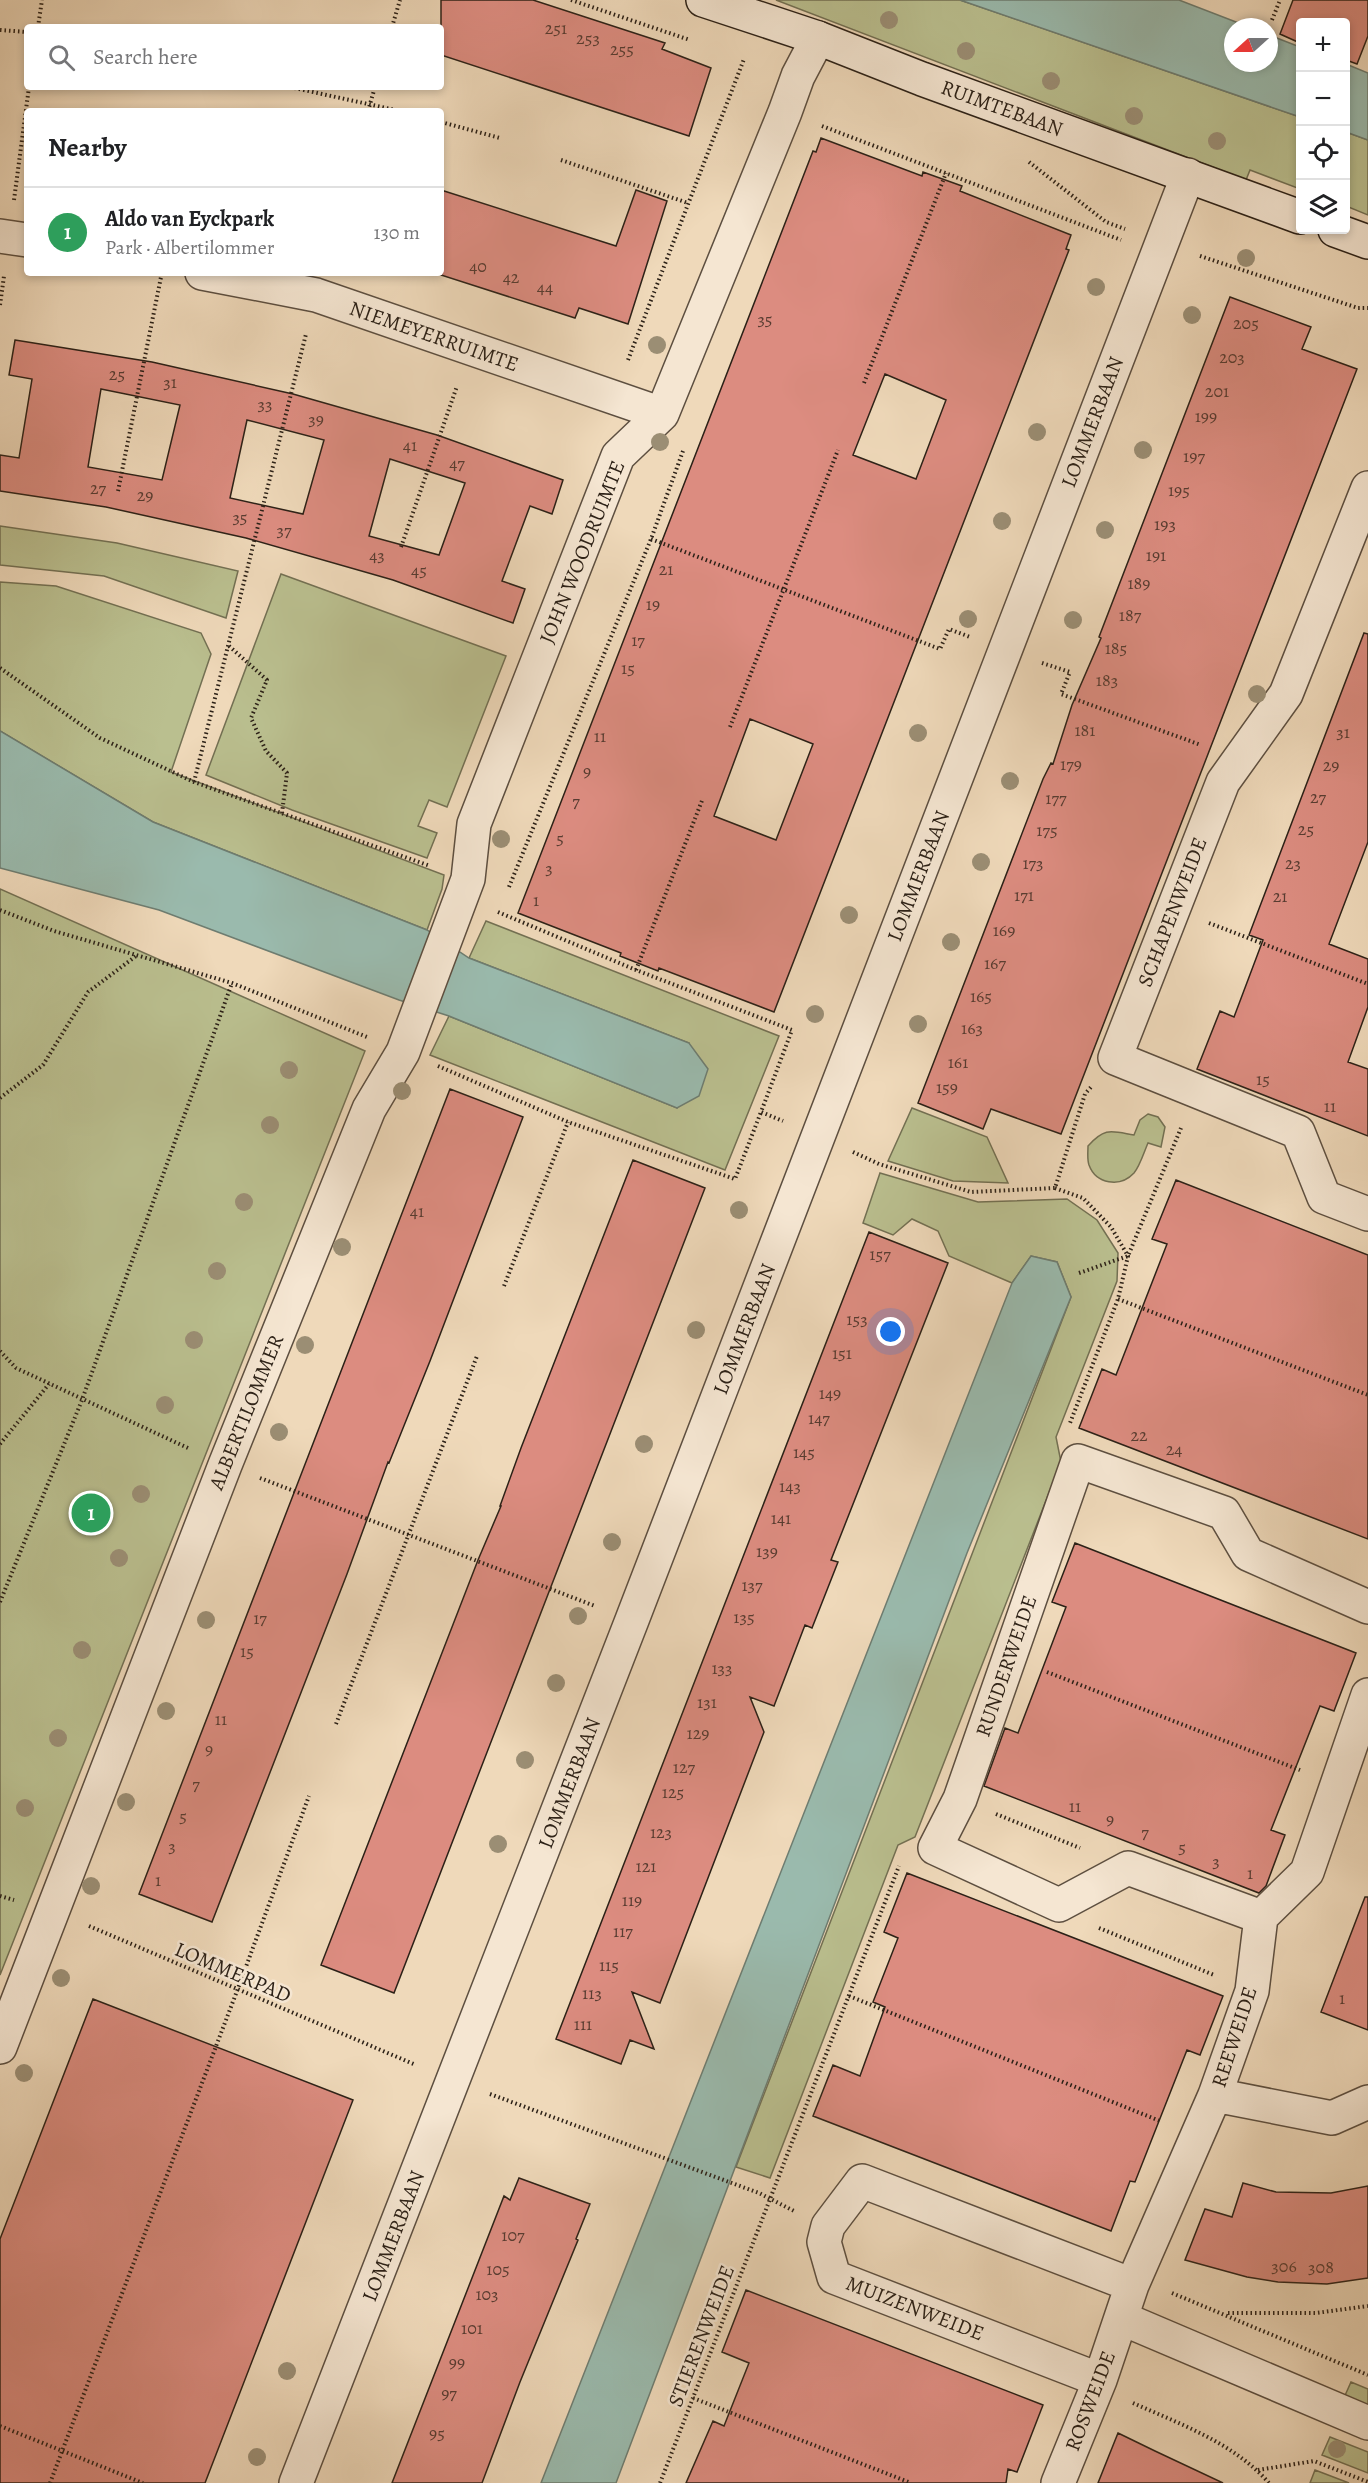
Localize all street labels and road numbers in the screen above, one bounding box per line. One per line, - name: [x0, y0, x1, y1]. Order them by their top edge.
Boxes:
- street label: RUIMTEBAAN: [937, 73, 1067, 143]
- street label: NIEMEYERRUIMTE: [346, 294, 522, 378]
- street label: LOMMERBAAN: [1054, 352, 1130, 492]
- street label: JOHN WOODRUIMTE: [532, 456, 632, 648]
- street label: LOMMERBAAN: [880, 806, 956, 946]
- street label: SCHAPENWEIDE: [1131, 833, 1213, 991]
- street label: LOMMERBAAN: [706, 1259, 782, 1399]
- street label: ALBERTILOMMER: [202, 1330, 290, 1495]
- street label: RUNDERWEIDE: [969, 1592, 1043, 1740]
- street label: LOMMERBAAN: [531, 1713, 607, 1853]
- street label: LOMMERPAD: [170, 1935, 296, 2009]
- street label: REEWEIDE: [1205, 1983, 1263, 2091]
- street label: LOMMERBAAN: [355, 2166, 431, 2306]
- street label: STIERENWEIDE: [661, 2261, 741, 2411]
- street label: MUIZENWEIDE: [842, 2269, 988, 2347]
- street label: ROSWEIDE: [1058, 2347, 1122, 2455]

